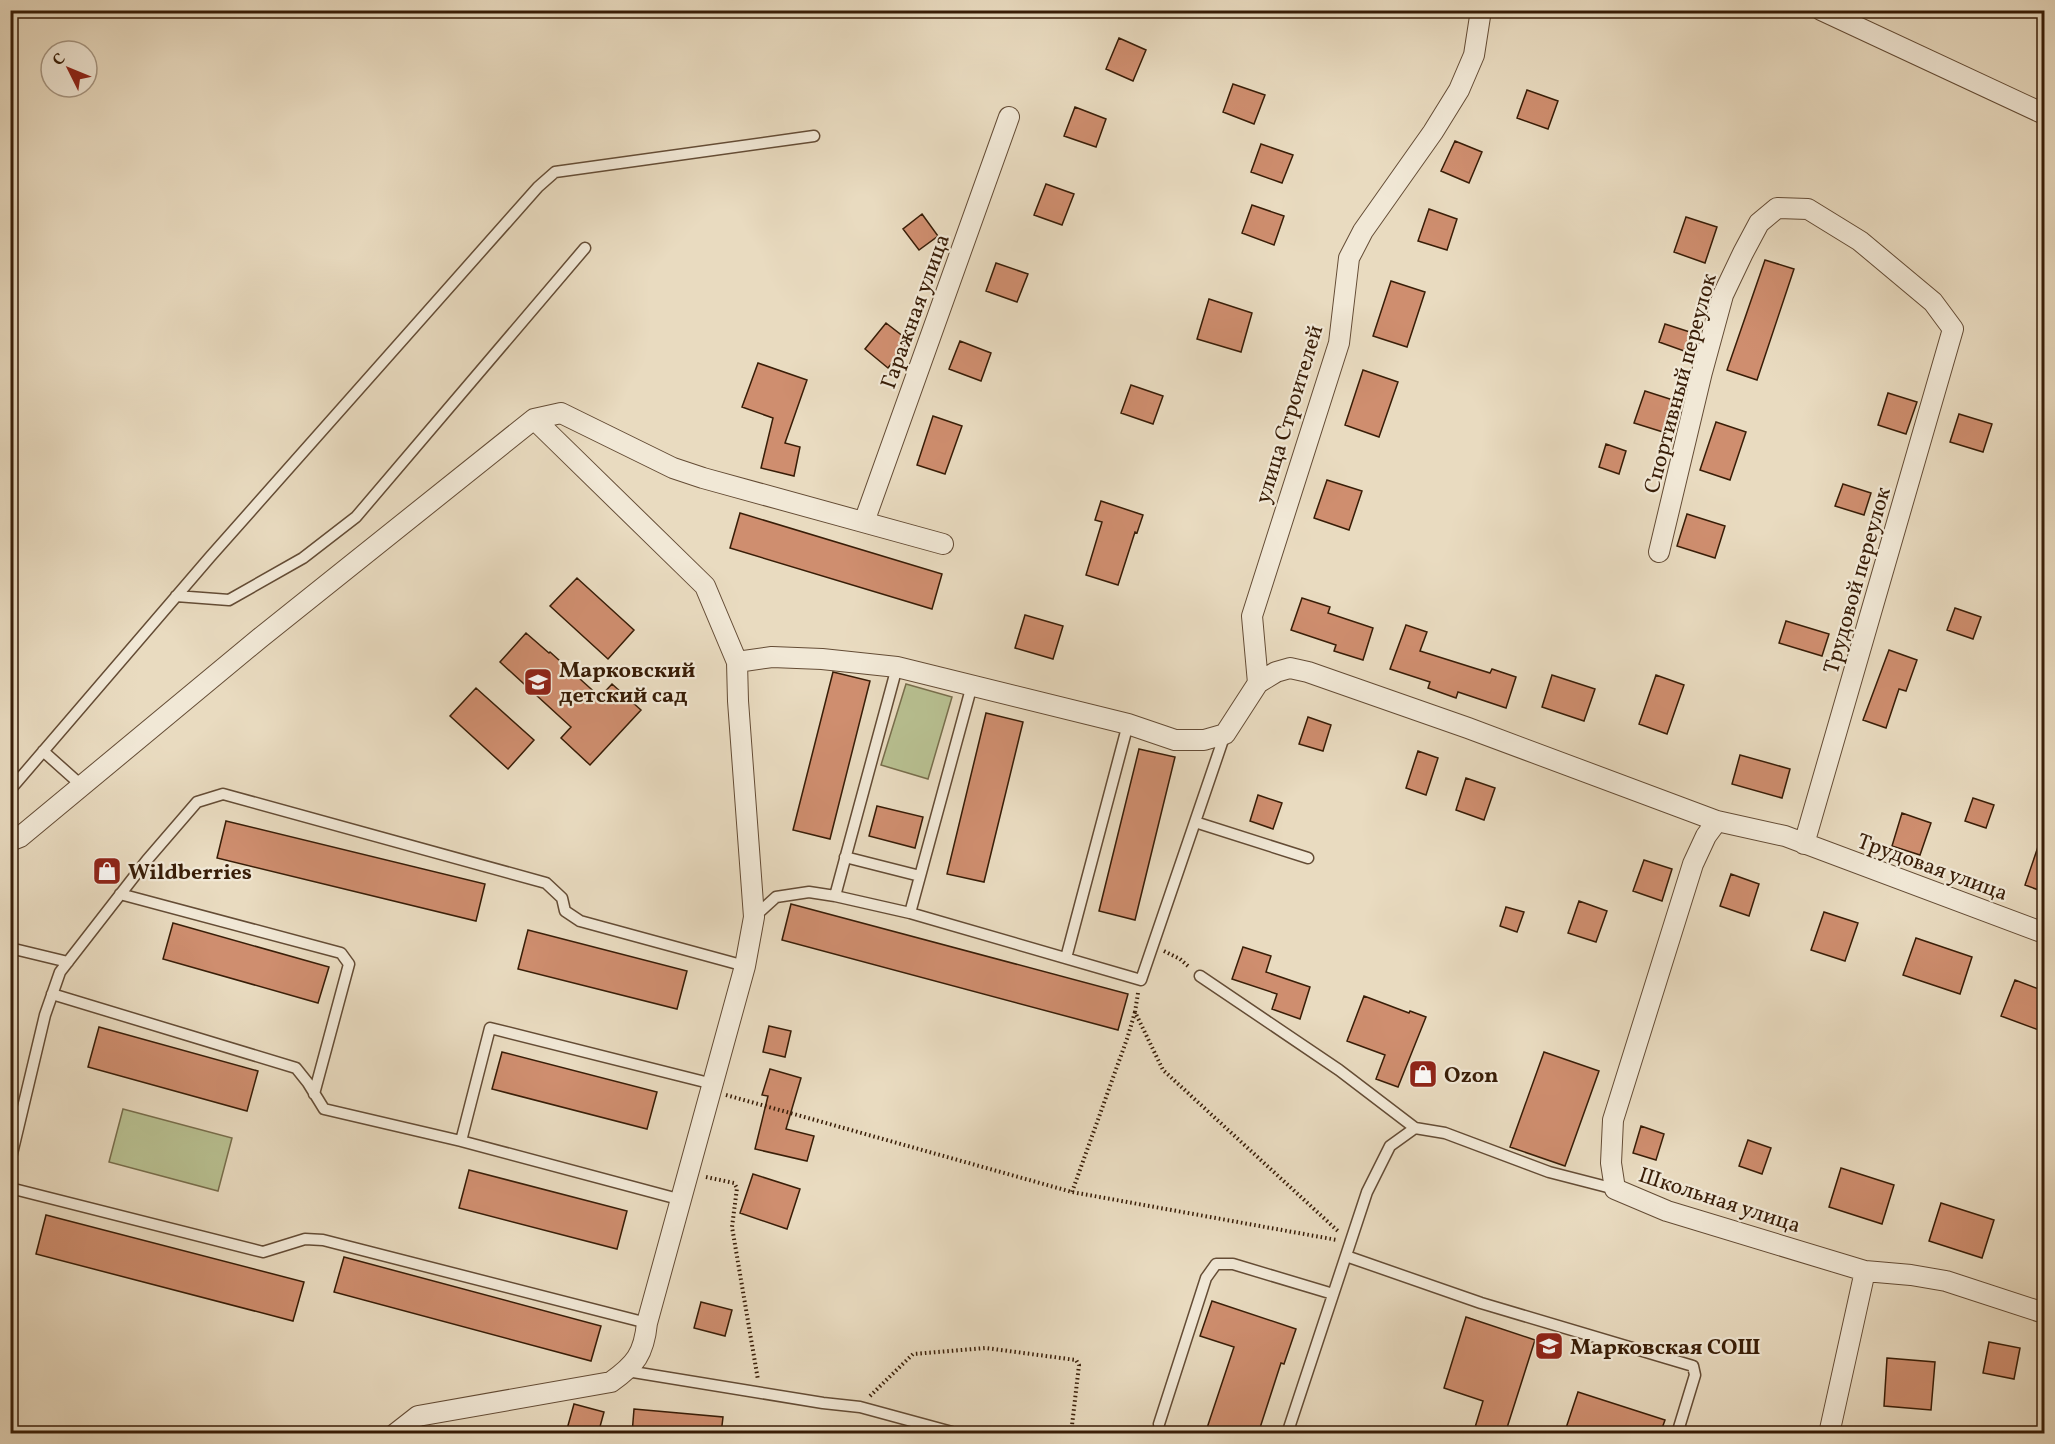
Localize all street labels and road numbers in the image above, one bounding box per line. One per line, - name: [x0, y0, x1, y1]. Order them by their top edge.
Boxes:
- street label: Гаражная улица: [874, 230, 959, 394]
- street label: Спортивный переулок: [1637, 270, 1726, 497]
- street label: улица Строителей: [1249, 322, 1332, 508]
- street label: Трудовой переулок: [1817, 483, 1900, 678]
- street label: Трудовая улица: [1852, 827, 2012, 910]
- street label: Школьная улица: [1634, 1161, 1804, 1242]

